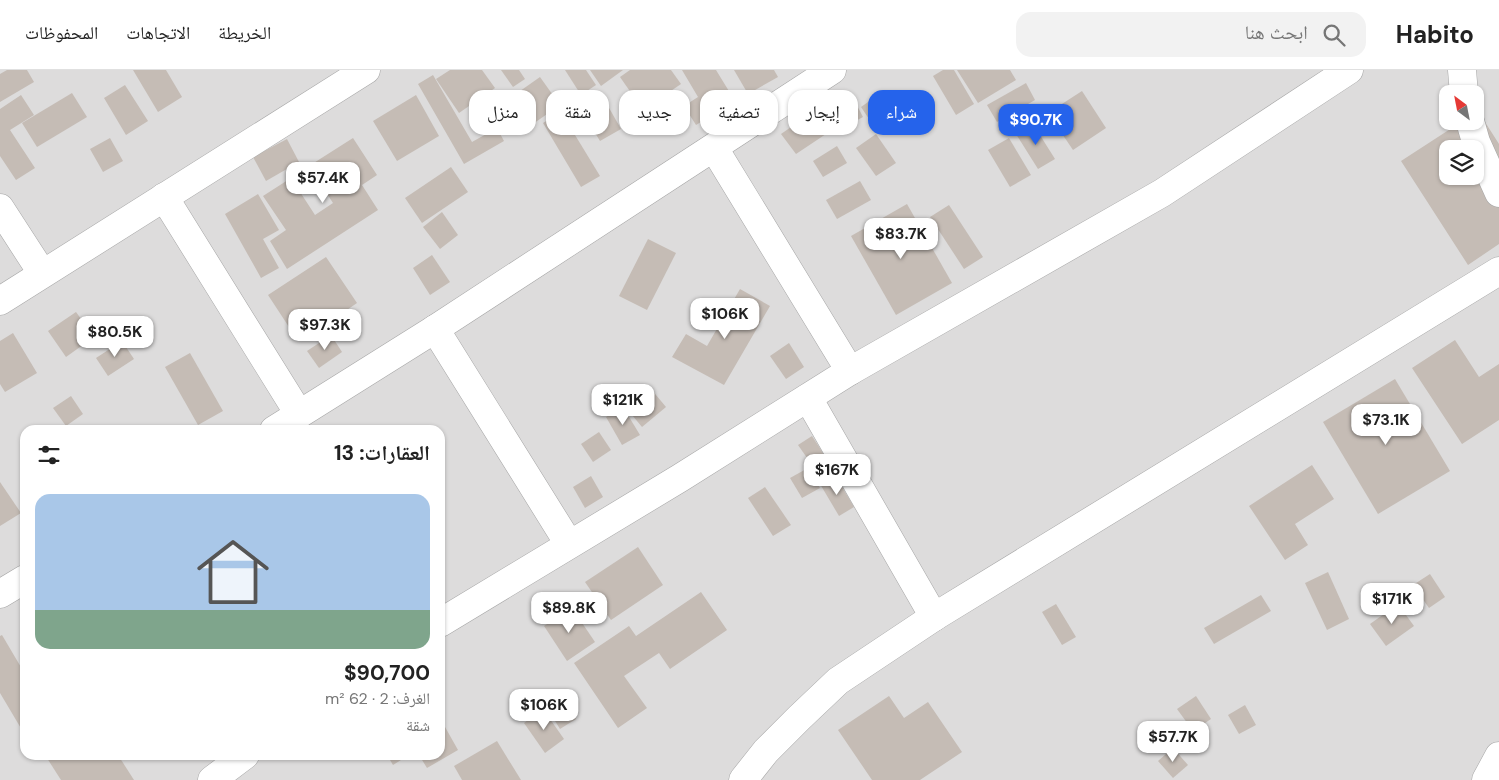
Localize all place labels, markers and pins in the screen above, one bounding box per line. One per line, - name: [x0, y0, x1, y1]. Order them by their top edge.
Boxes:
- pin: $90.7K: [995, 104, 1077, 146]
- pin: $57.4K: [282, 162, 364, 204]
- pin: $83.7K: [860, 218, 942, 260]
- pin: $106K: [690, 298, 760, 340]
- pin: $97.3K: [284, 308, 366, 351]
- pin: $80.5K: [74, 316, 156, 358]
- pin: $121K: [588, 384, 658, 426]
- pin: $73.1K: [1345, 404, 1427, 446]
- pin: $167K: [802, 454, 872, 496]
- pin: $171K: [1357, 582, 1427, 625]
- pin: $89.8K: [528, 592, 610, 634]
- pin: $106K: [509, 688, 579, 731]
- pin: $57.7K: [1132, 720, 1214, 763]

